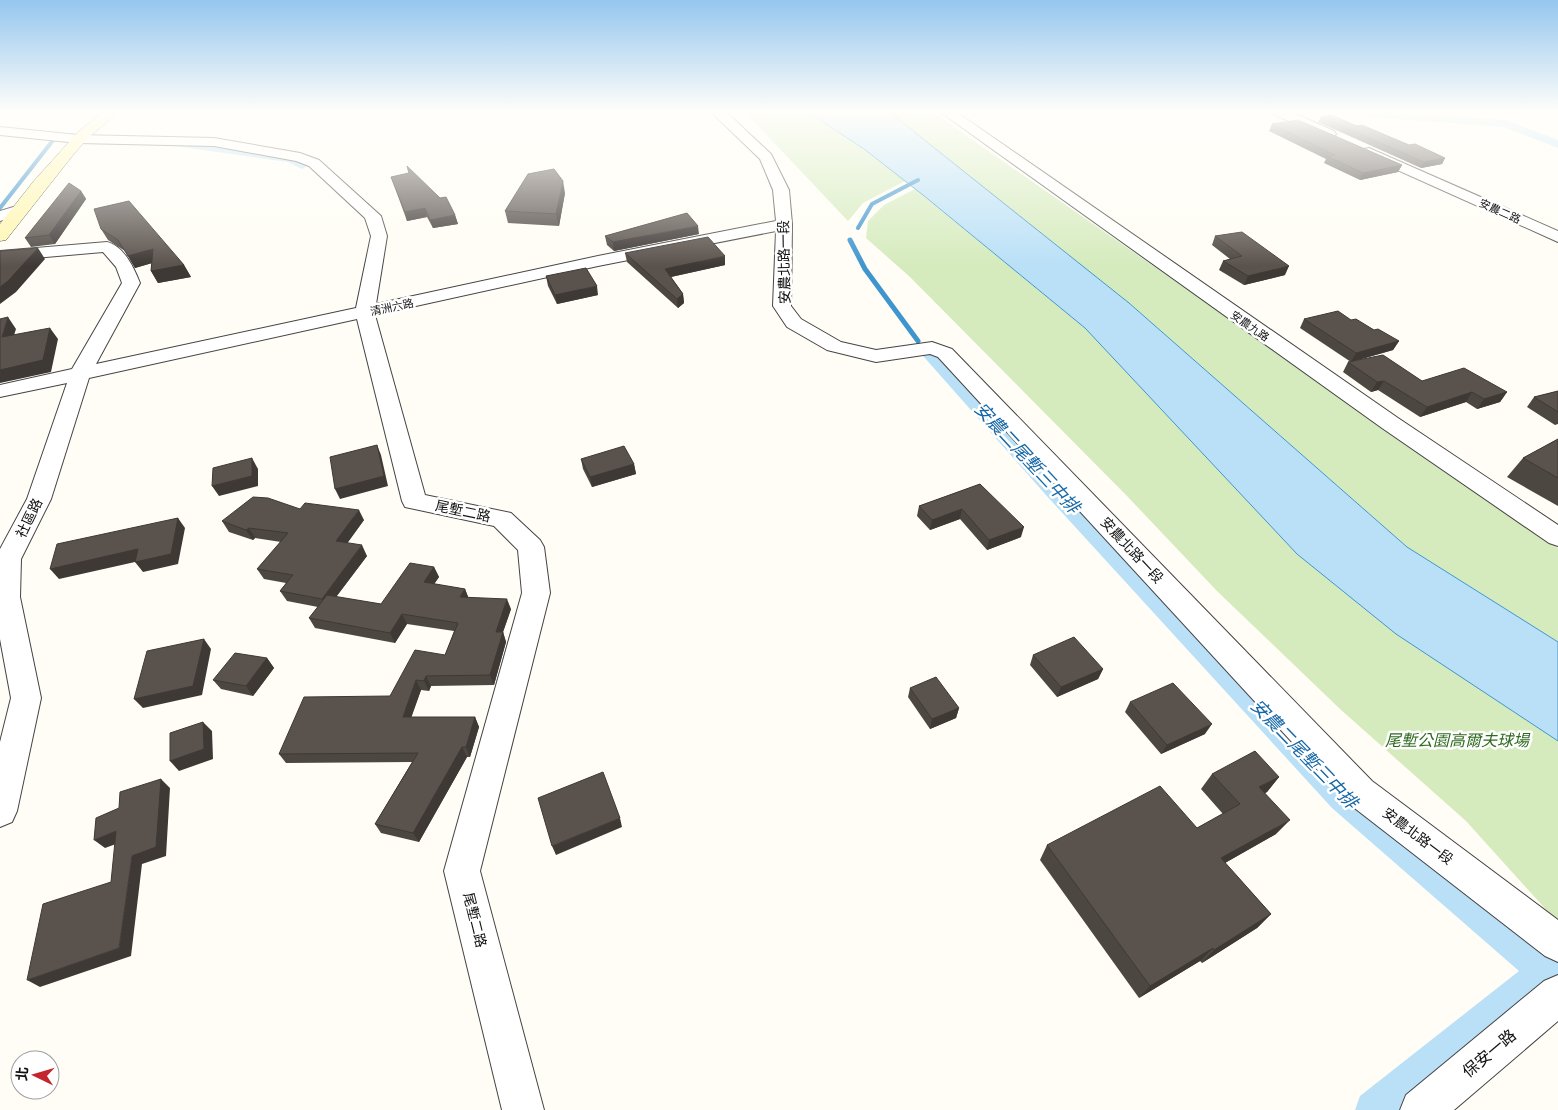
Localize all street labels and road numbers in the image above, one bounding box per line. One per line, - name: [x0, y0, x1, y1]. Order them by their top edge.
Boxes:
- street label: 安農二路: [1477, 196, 1523, 226]
- street label: 安農北路一段: [773, 220, 794, 304]
- street label: 清洲六路: [369, 296, 415, 318]
- street label: 安農九路: [1228, 308, 1272, 344]
- street label: 社區路: [11, 495, 46, 541]
- street label: 尾塹二路: [434, 495, 492, 526]
- street label: 安農北路一段: [1097, 512, 1168, 587]
- street label: 安農北路一段: [1379, 803, 1458, 868]
- street label: 尾塹二路: [459, 890, 491, 949]
- street label: 保安一路: [1457, 1024, 1521, 1082]

